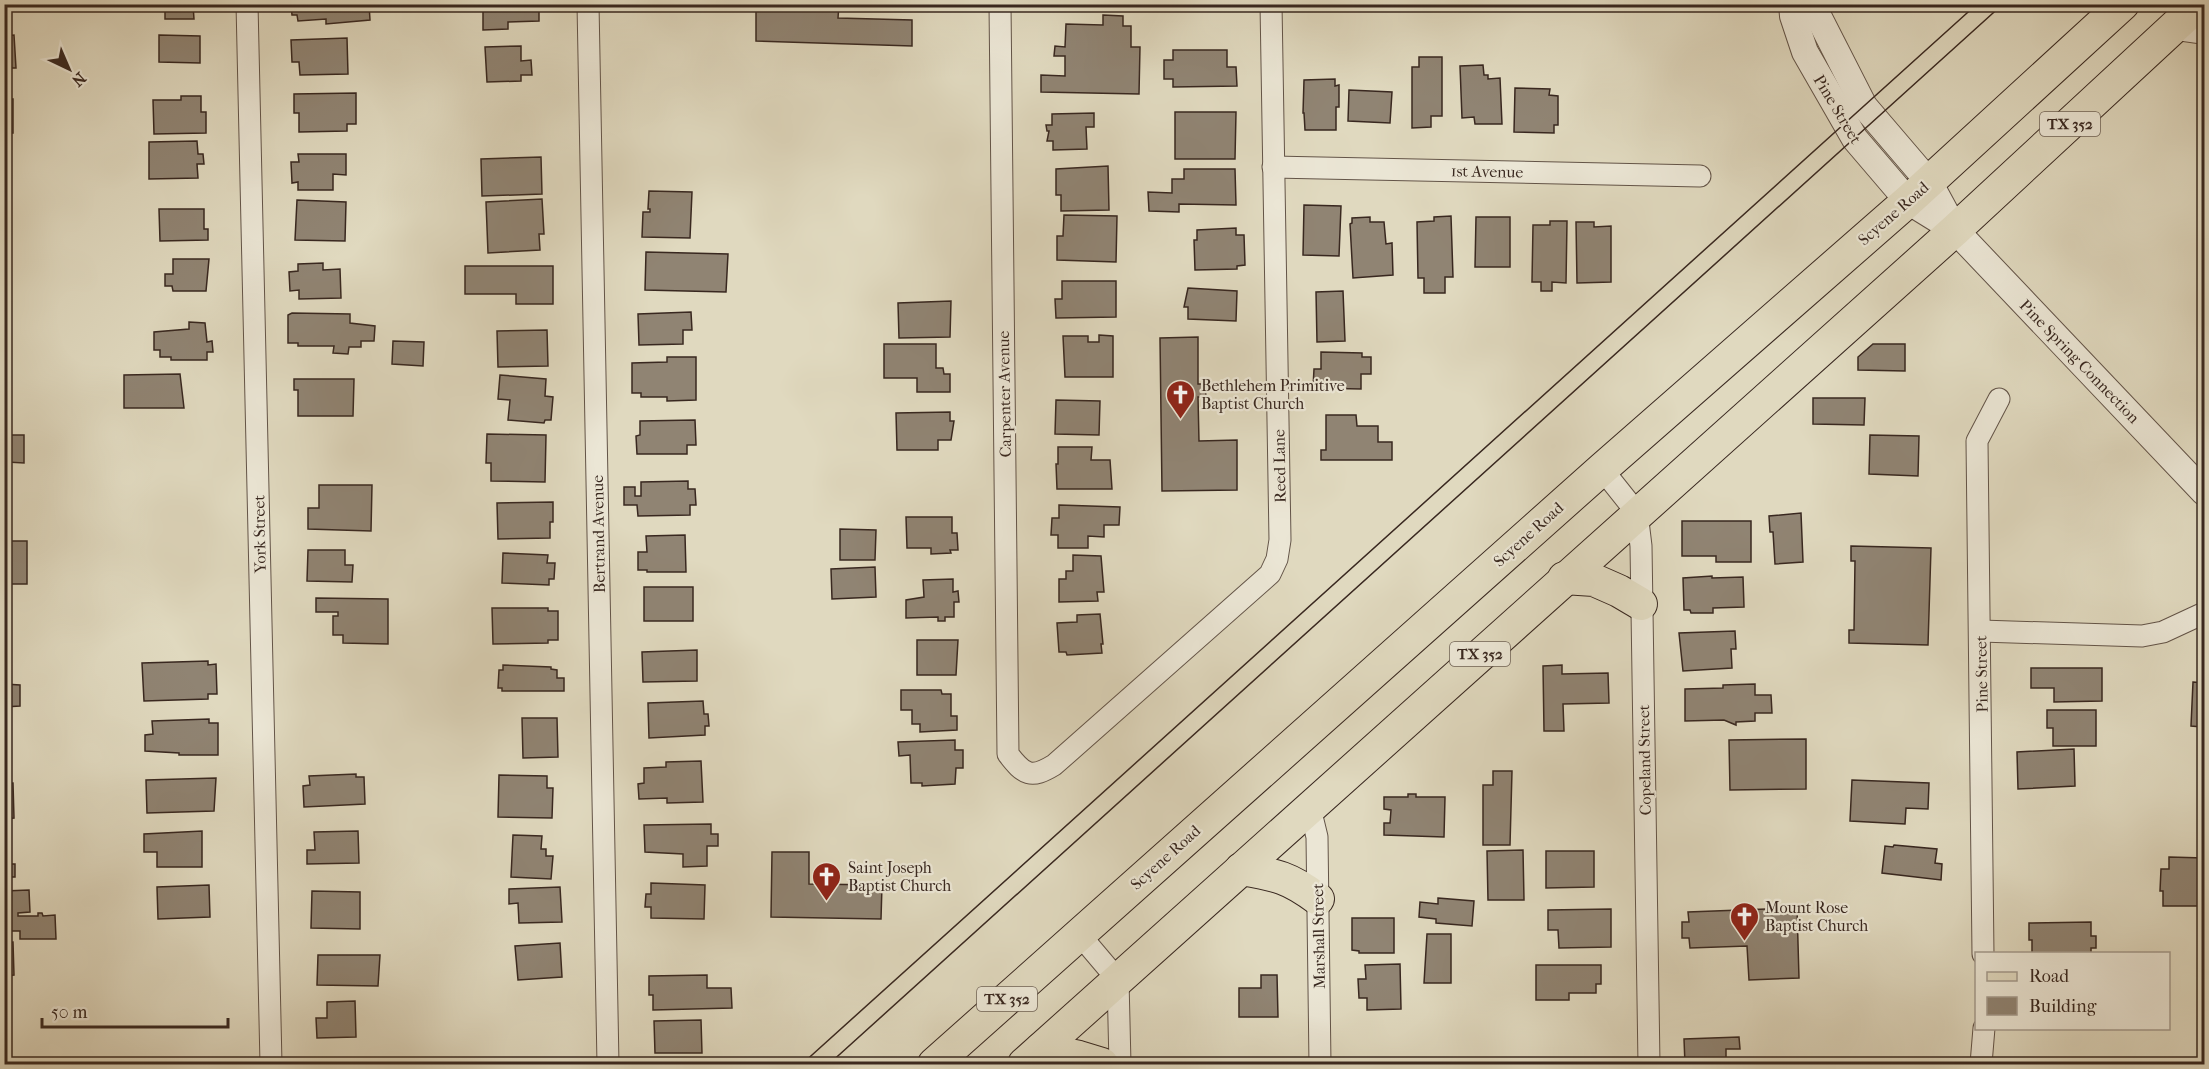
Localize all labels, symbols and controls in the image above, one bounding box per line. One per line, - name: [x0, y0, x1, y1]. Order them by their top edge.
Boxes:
- north arrow: [39, 39, 99, 99]
- text: N: [67, 68, 90, 91]
- street label: Pine Street: [1810, 71, 1866, 147]
- road number: TX 352: [2040, 112, 2100, 136]
- street label: 1st Avenue: [1451, 161, 1523, 182]
- street label: Scyene Road: [1854, 177, 1933, 249]
- street label: Pine Spring Connection: [2016, 296, 2144, 428]
- street label: Carpenter Avenue: [994, 330, 1015, 457]
- place label: Bethlehem Primitive Baptist Church: [1201, 376, 1345, 413]
- church icon: Bethlehem Primitive Baptist Church: [1164, 378, 1196, 420]
- street label: Reed Lane: [1269, 429, 1290, 503]
- street label: Bertrand Avenue: [588, 475, 609, 593]
- street label: York Street: [249, 495, 270, 574]
- street label: Scyene Road: [1489, 498, 1567, 571]
- street label: Pine Street: [1971, 635, 1992, 713]
- road number: TX 352: [1450, 642, 1510, 666]
- street label: Copeland Street: [1634, 704, 1655, 816]
- street label: Scyene Road: [1126, 821, 1204, 894]
- place label: Saint Joseph Baptist Church: [848, 858, 951, 895]
- church icon: Saint Joseph Baptist Church: [811, 860, 843, 902]
- street label: Marshall Street: [1308, 883, 1329, 989]
- place label: Mount Rose Baptist Church: [1765, 898, 1868, 935]
- church icon: Mount Rose Baptist Church: [1728, 900, 1760, 942]
- legend: [1975, 952, 2170, 1030]
- text: Road: [2029, 966, 2069, 987]
- road number: TX 352: [977, 987, 1037, 1011]
- scale bar: [42, 991, 228, 1029]
- text: Building: [2029, 996, 2097, 1017]
- text: 50 m: [51, 1002, 88, 1023]

